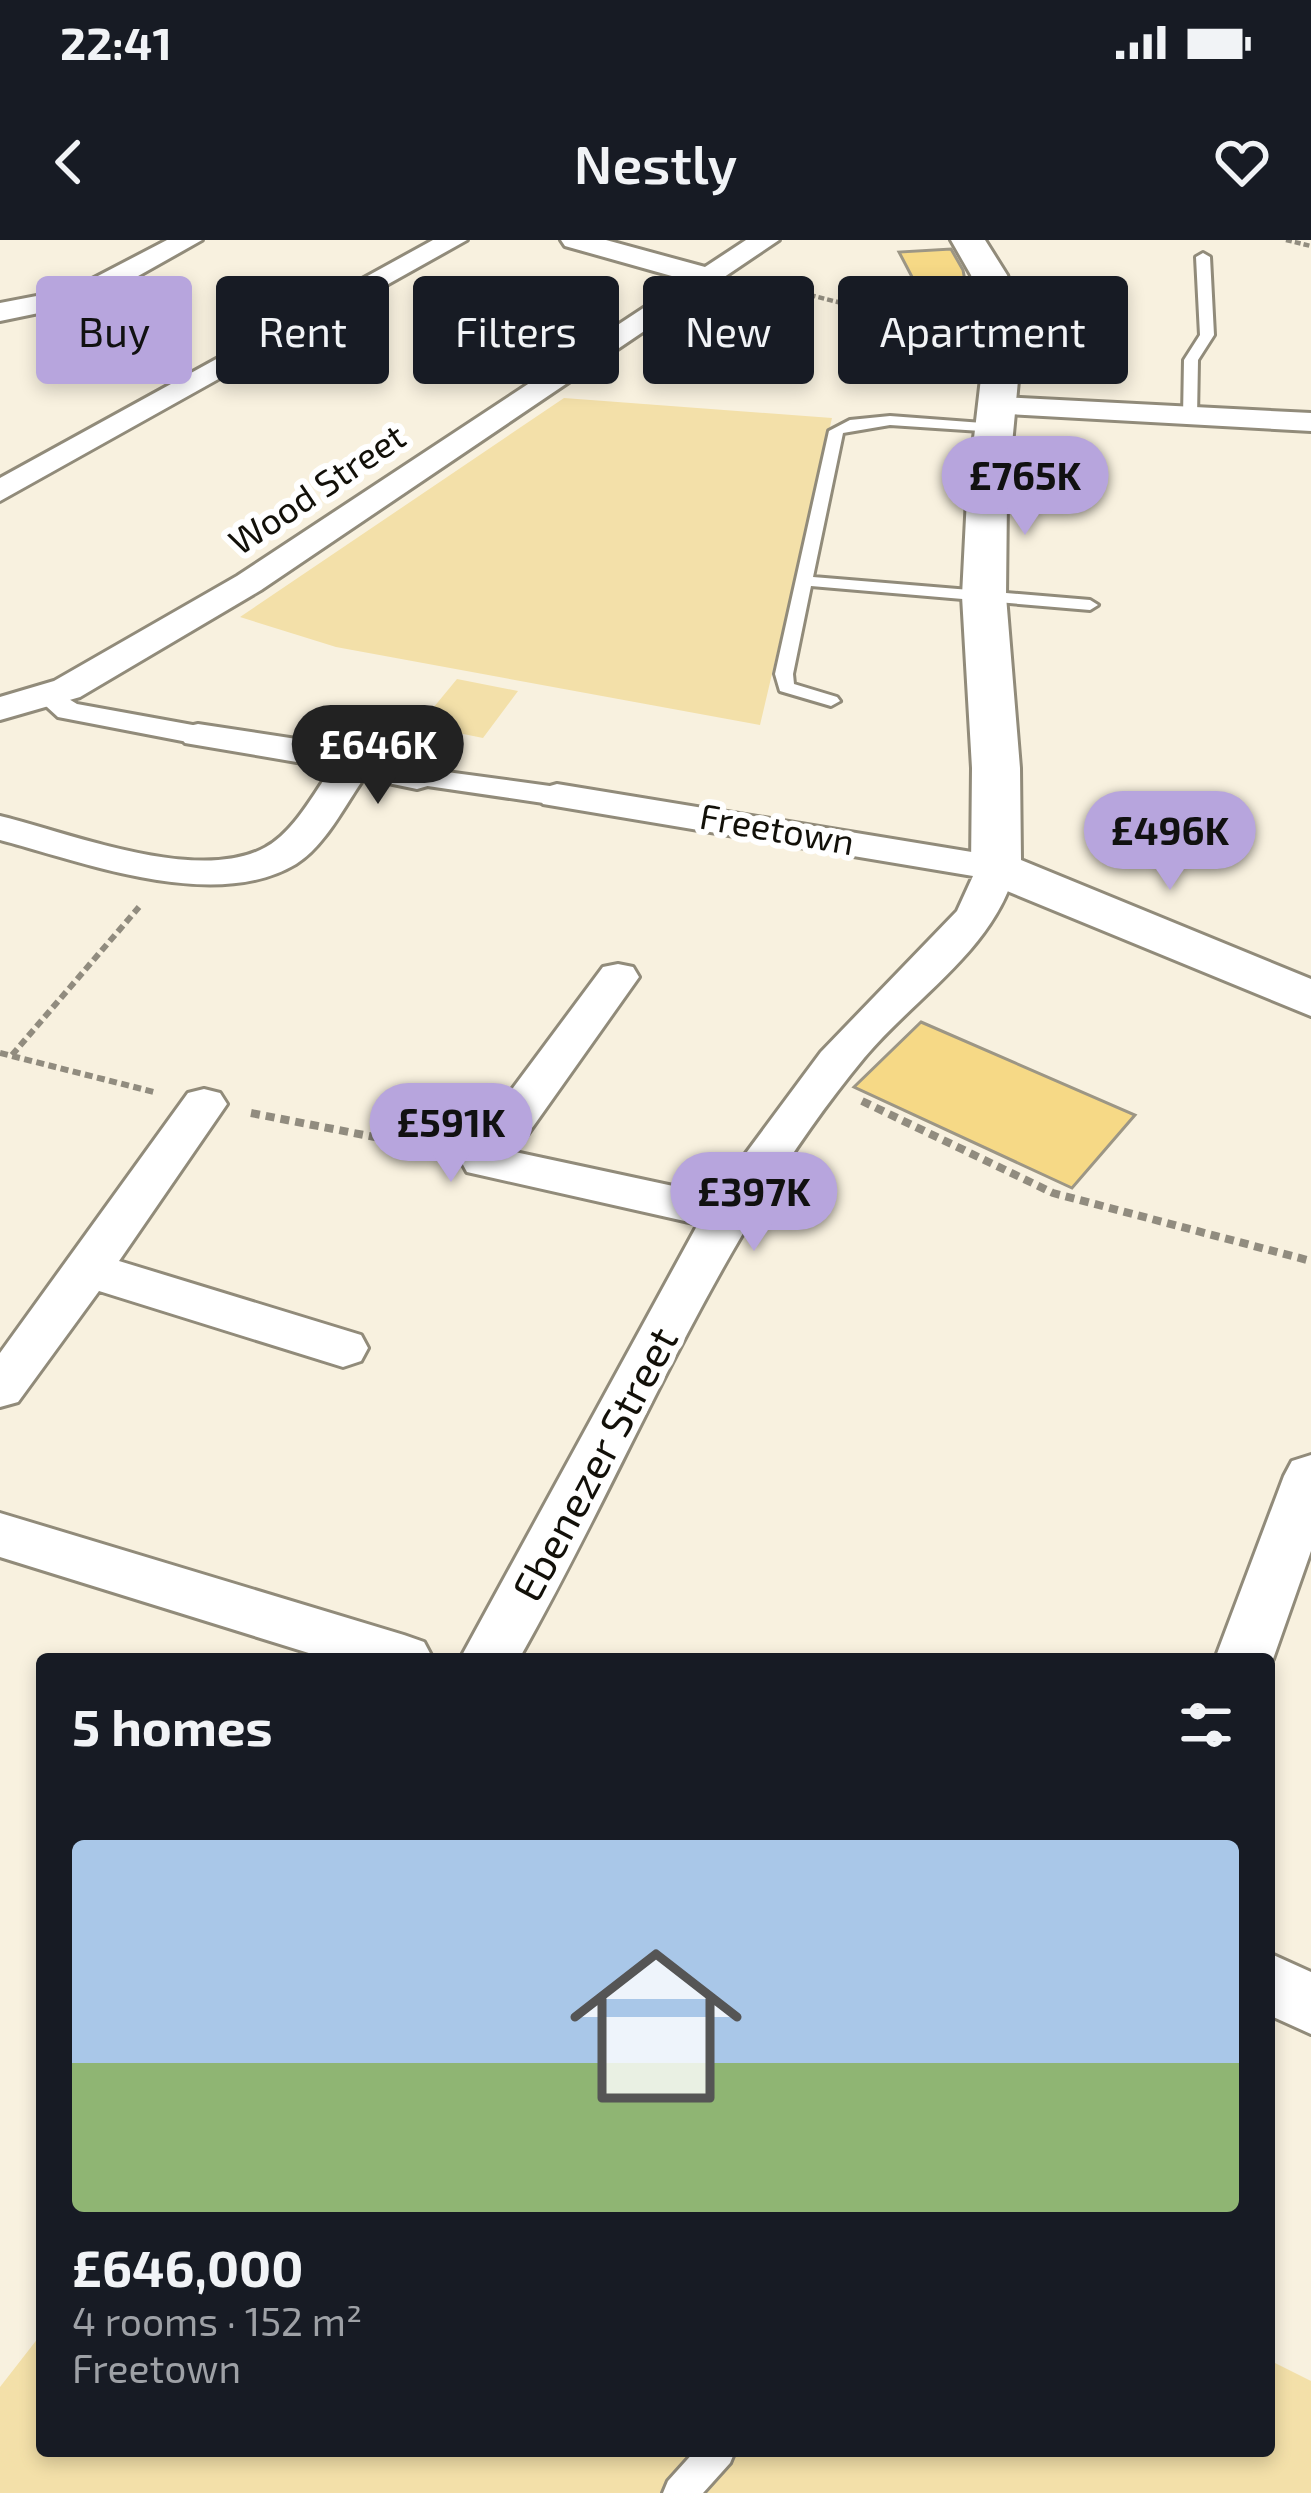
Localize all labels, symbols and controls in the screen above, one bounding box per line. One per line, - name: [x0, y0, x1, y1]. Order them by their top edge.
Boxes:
- text: 22:41: [60, 15, 172, 69]
- icon: back: [36, 129, 102, 195]
- icon: heart: [1209, 129, 1275, 195]
- text: Nestly: [574, 130, 737, 195]
- chip: Buy: [36, 276, 192, 384]
- chip: Rent: [216, 276, 389, 384]
- chip: Filters: [413, 276, 619, 384]
- chip: New: [643, 276, 814, 384]
- chip: Apartment: [838, 276, 1128, 384]
- street label: Wood Street: [220, 413, 412, 562]
- pin: £765K: [941, 436, 1109, 538]
- text: £765K: [969, 451, 1081, 498]
- pin: £646K: [294, 705, 462, 807]
- text: £646K: [319, 720, 437, 767]
- pin: £496K: [1086, 791, 1254, 893]
- street label: Freetown: [697, 793, 858, 862]
- text: £496K: [1111, 806, 1229, 853]
- pin: £591K: [367, 1083, 535, 1185]
- text: £591K: [397, 1098, 505, 1145]
- pin: £397K: [670, 1152, 838, 1254]
- text: £397K: [697, 1167, 811, 1214]
- street label: Ebenezer Street: [500, 1318, 686, 1609]
- icon: filters: [1173, 1692, 1239, 1758]
- text: 5 homes: [72, 1695, 273, 1756]
- icon: home: [548, 1918, 764, 2134]
- text: £646,000: [72, 2236, 303, 2297]
- text: 4 rooms · 152 m²: [72, 2297, 362, 2344]
- text: Freetown: [72, 2344, 241, 2391]

